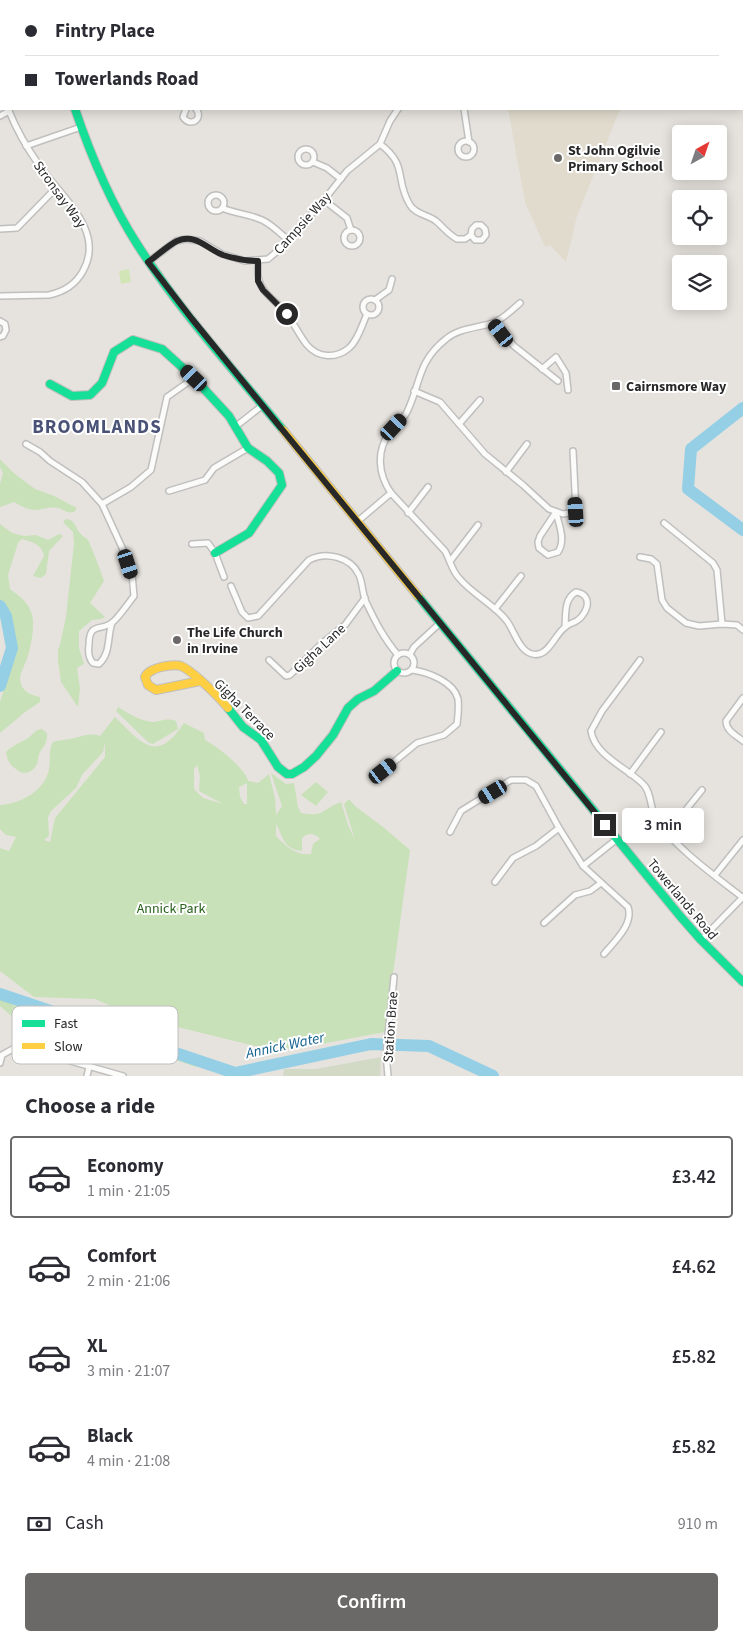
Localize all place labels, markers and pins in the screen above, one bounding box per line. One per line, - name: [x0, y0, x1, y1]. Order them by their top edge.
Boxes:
- place label: St John Ogilvie Primary School: [568, 141, 663, 177]
- marker: St John Ogilvie Primary School: [552, 152, 564, 164]
- place label: Cairnsmore Way: [626, 377, 727, 397]
- marker: Cairnsmore Way: [610, 380, 622, 392]
- place label: The Life Church in Irvine: [187, 623, 283, 659]
- marker: The Life Church in Irvine: [171, 634, 183, 646]

